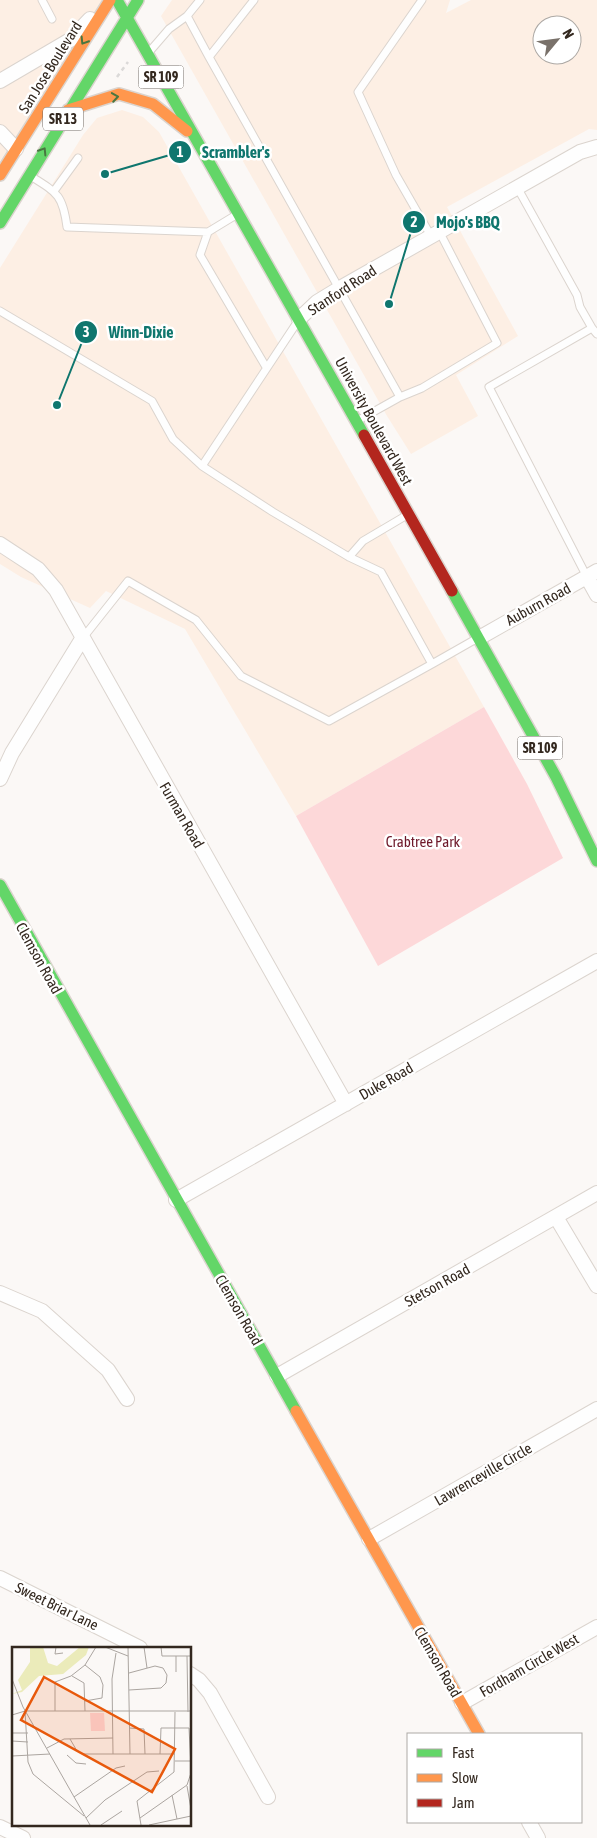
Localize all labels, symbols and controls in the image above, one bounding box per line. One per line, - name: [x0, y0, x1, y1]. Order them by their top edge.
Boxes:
- north arrow: [532, 15, 582, 65]
- street label: San Jose Boulevard: [15, 18, 85, 116]
- text: N: [559, 26, 577, 41]
- one-way arrow: [80, 36, 90, 45]
- road number: SR 109: [138, 66, 184, 88]
- one-way arrow: [111, 92, 119, 102]
- road number: SR 13: [43, 108, 83, 130]
- callout: Scrambler's: [167, 136, 280, 167]
- text: 1: [176, 143, 184, 160]
- text: Scrambler's: [202, 143, 270, 161]
- one-way arrow: [36, 147, 46, 156]
- callout: Mojo's BBQ: [401, 207, 510, 238]
- text: 2: [410, 213, 418, 230]
- text: Mojo's BBQ: [436, 213, 501, 231]
- street label: Stanford Road: [305, 262, 379, 318]
- callout: Winn-Dixie: [74, 316, 184, 347]
- text: 3: [82, 323, 90, 340]
- text: Winn-Dixie: [108, 323, 173, 341]
- street label: University Boulevard West: [332, 354, 416, 488]
- street label: Auburn Road: [503, 579, 573, 629]
- road number: SR 109: [518, 736, 562, 760]
- street label: Furman Road: [156, 779, 208, 851]
- park label: Crabtree Park: [386, 833, 461, 850]
- street label: Clemson Road: [13, 920, 65, 996]
- street label: Duke Road: [356, 1059, 416, 1103]
- street label: Stetson Road: [401, 1260, 473, 1310]
- street label: Clemson Road: [212, 1272, 266, 1348]
- street label: Lawrenceville Circle: [431, 1439, 535, 1509]
- street label: Sweet Briar Lane: [13, 1579, 101, 1633]
- street label: Clemson Road: [411, 1624, 465, 1700]
- street label: Fordham Circle West: [477, 1630, 581, 1700]
- inset map: [12, 1647, 191, 1826]
- legend: [407, 1733, 582, 1823]
- text: Fast: [452, 1744, 474, 1761]
- text: Slow: [452, 1769, 478, 1786]
- text: Jam: [452, 1794, 475, 1811]

